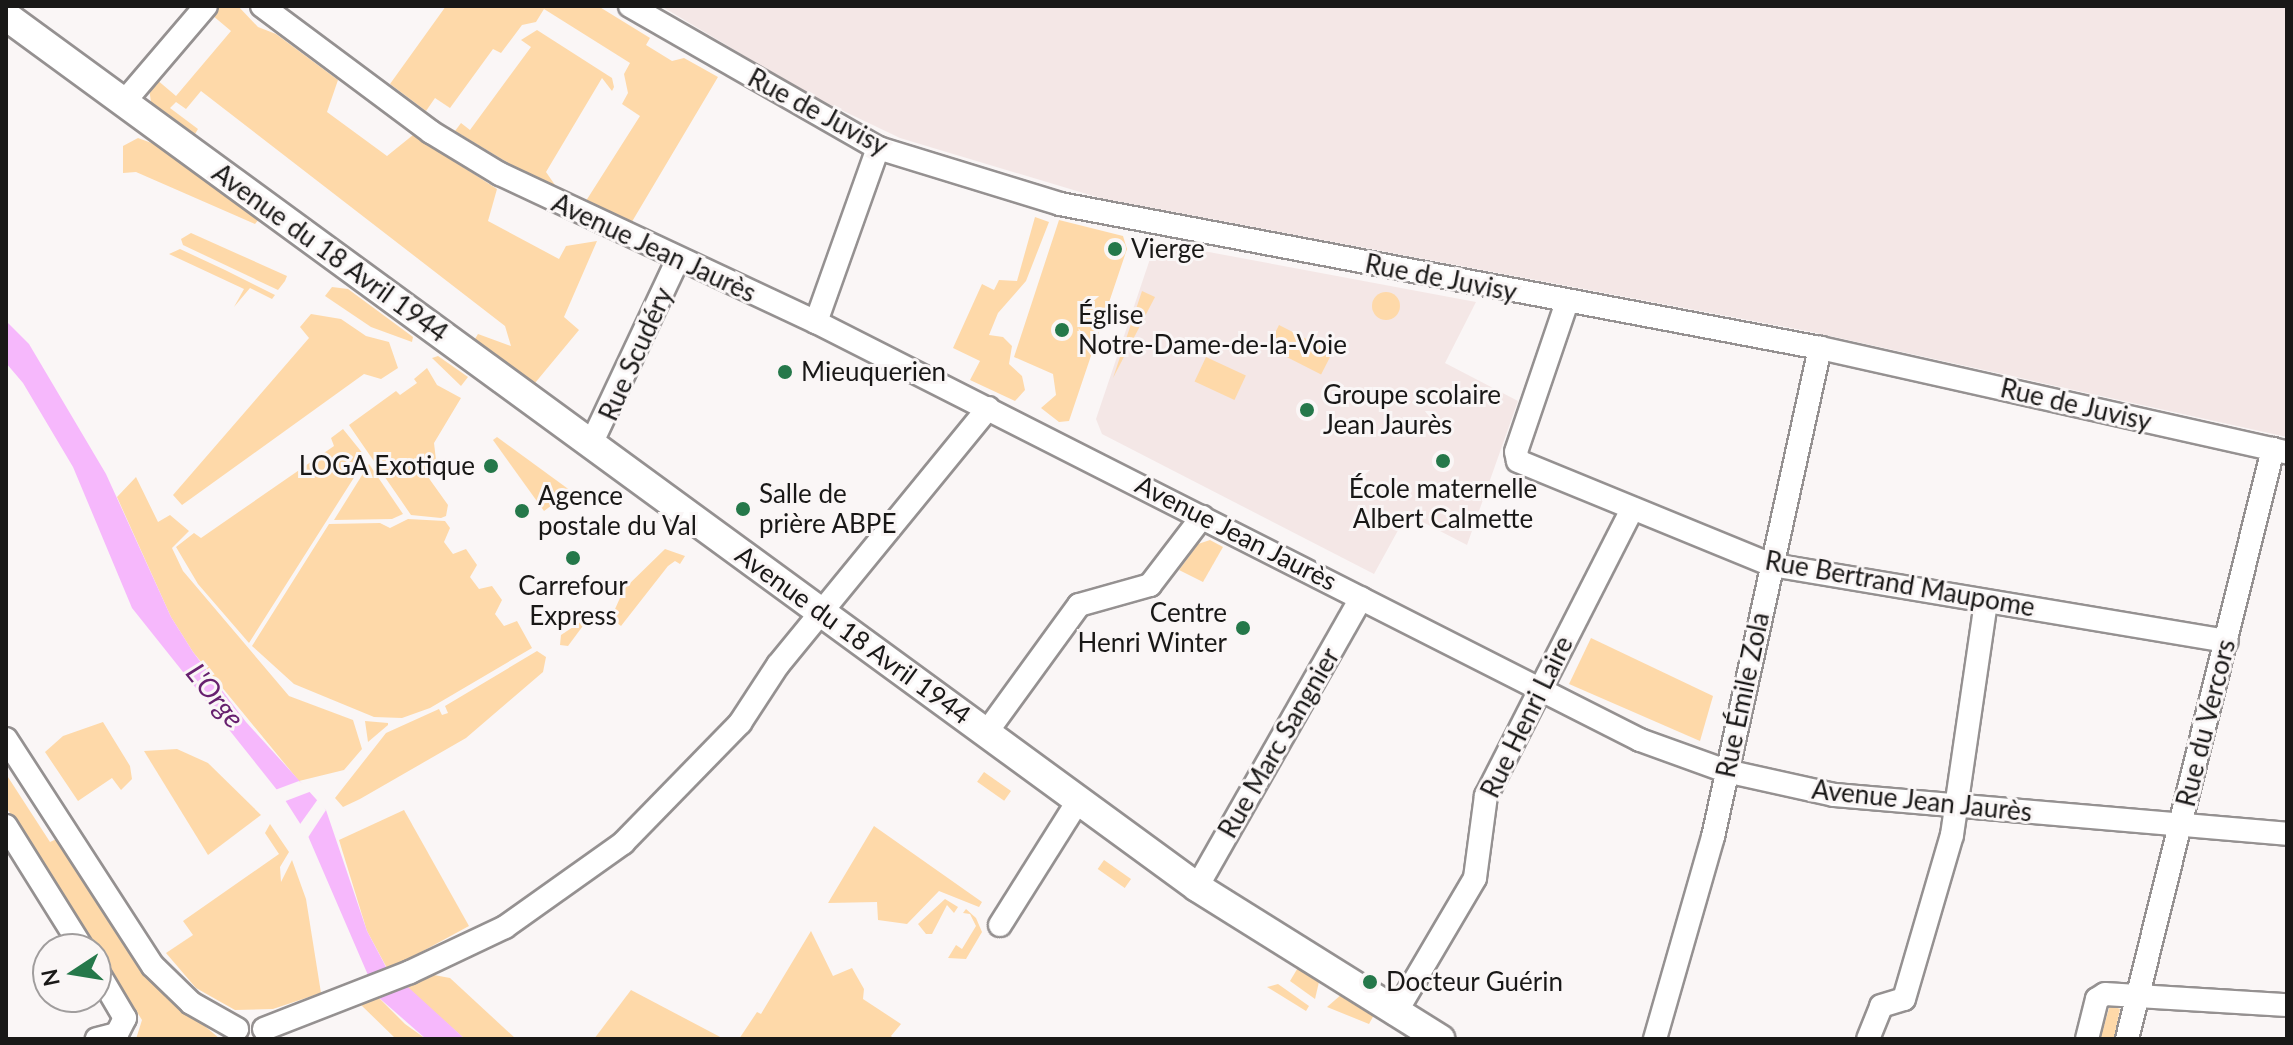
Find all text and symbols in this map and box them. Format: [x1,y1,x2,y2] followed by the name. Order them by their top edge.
[742,62,894,162] street label: Rue de Juvisy
[206,157,454,349] street label: Avenue du 18 Avril 1944
[546,187,762,309] street label: Avenue Jean Jaurès
[1131,233,1205,265] place label: Vierge
[1106,240,1124,258] marker: Vierge
[1362,248,1520,308] street label: Rue de Juvisy
[593,282,679,426] street label: Rue Scudéry
[1078,299,1347,360] place label: Église Notre-Dame-de-la-Voie
[1053,321,1071,339] marker: Église Notre-Dame-de-la-Voie
[801,356,946,388] place label: Mieuquerien
[776,363,794,381] marker: Mieuquerien
[1997,372,2155,438] street label: Rue de Juvisy
[1323,379,1501,440] place label: Groupe scolaire Jean Jaurès
[1298,401,1316,419] marker: Groupe scolaire Jean Jaurès
[298,450,475,482] place label: LOGA Exotique
[1434,452,1452,470] marker: École maternelle Albert Calmette
[482,457,500,475] marker: LOGA Exotique
[1130,469,1342,597] street label: Avenue Jean Jaurès
[1349,473,1537,534] place label: École maternelle Albert Calmette
[759,478,897,540] place label: Salle de prière ABPE
[538,480,698,542] place label: Agence postale du Val
[734,500,752,518] marker: Salle de prière ABPE
[513,502,531,520] marker: Agence postale du Val
[729,539,977,731] street label: Avenue du 18 Avril 1944
[1763,545,2037,623] street label: Rue Bertrand Maupome
[564,549,582,567] marker: Carrefour Express
[518,570,628,632] place label: Carrefour Express
[1077,597,1227,658] place label: Centre Henri Winter
[1710,609,1776,781] street label: Rue Émile Zola
[1234,619,1252,637] marker: Centre Henri Winter
[1474,631,1580,803] street label: Rue Henri Laire
[2170,636,2242,810] street label: Rue du Vercors
[1212,642,1346,844] street label: Rue Marc Sangnier
[180,656,252,734] water label: L'Orge
[1810,774,2034,828] street label: Avenue Jean Jaurès
[32,933,112,1013] north arrow
[1386,966,1564,998] place label: Docteur Guérin
[35,967,65,989] text: N
[1361,973,1379,991] marker: Docteur Guérin

